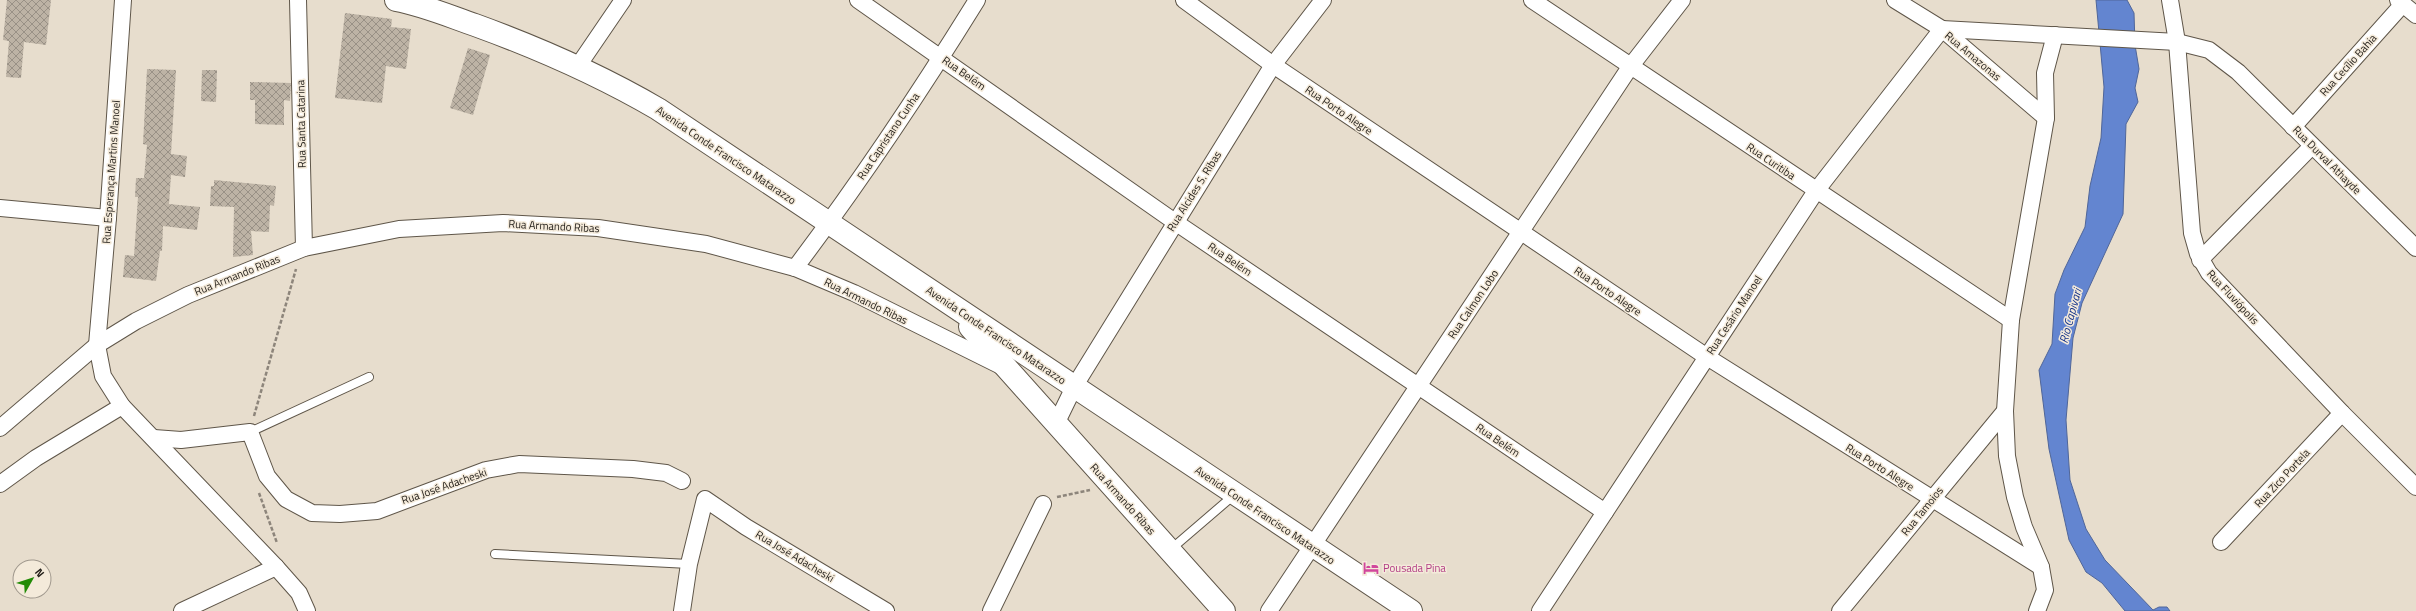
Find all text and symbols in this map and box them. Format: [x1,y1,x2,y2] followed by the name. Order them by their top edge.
[1941,28,2005,84] street label: Rua Amazonas
[2316,30,2381,100] street label: Rua Cecílio Bahia
[939,52,989,94] street label: Rua Belém
[292,79,310,168] street label: Rua Santa Catarina
[1302,81,1376,139] street label: Rua Porto Alegre
[853,89,923,183] street label: Rua Capristano Cunha
[98,100,124,244] street label: Rua Esperança Martins Manoel
[653,102,799,208] street label: Avenida Conde Francisco Matarazzo
[2289,122,2365,198] street label: Rua Durval Athayde
[1743,139,1799,184] street label: Rua Curitiba
[1163,148,1225,234] street label: Rua Alcides S. Ribas
[508,216,600,236] street label: Rua Armando Ribas
[1205,238,1255,280] street label: Rua Belém
[192,251,282,299] street label: Rua Armando Ribas
[1571,262,1645,320] street label: Rua Porto Alegre
[1444,266,1502,342] street label: Rua Calmon Lobo
[2203,266,2263,328] street label: Rua Fluviópolis
[1702,272,1766,358] street label: Rua Cesário Manoel
[822,274,910,328] street label: Rua Armando Ribas
[923,282,1069,388] street label: Avenida Conde Francisco Matarazzo
[2054,285,2087,345] water label: Rio Capivari
[1473,419,1523,461] street label: Rua Belém
[1843,439,1918,495] street label: Rua Porto Alegre
[2250,445,2314,511] street label: Rua Zico Portela
[1087,460,1159,538] street label: Rua Armando Ribas
[1192,462,1338,568] street label: Avenida Conde Francisco Matarazzo
[399,464,489,508] street label: Rua José Adacheski
[1897,483,1947,539] street label: Rua Tamoios
[753,526,837,586] street label: Rua José Adacheski
[12,559,52,599] north arrow
[1362,559,1380,577] hotel icon: Pousada Pina
[1383,560,1446,576] place label: Pousada Pina
[31,565,48,581] text: N

